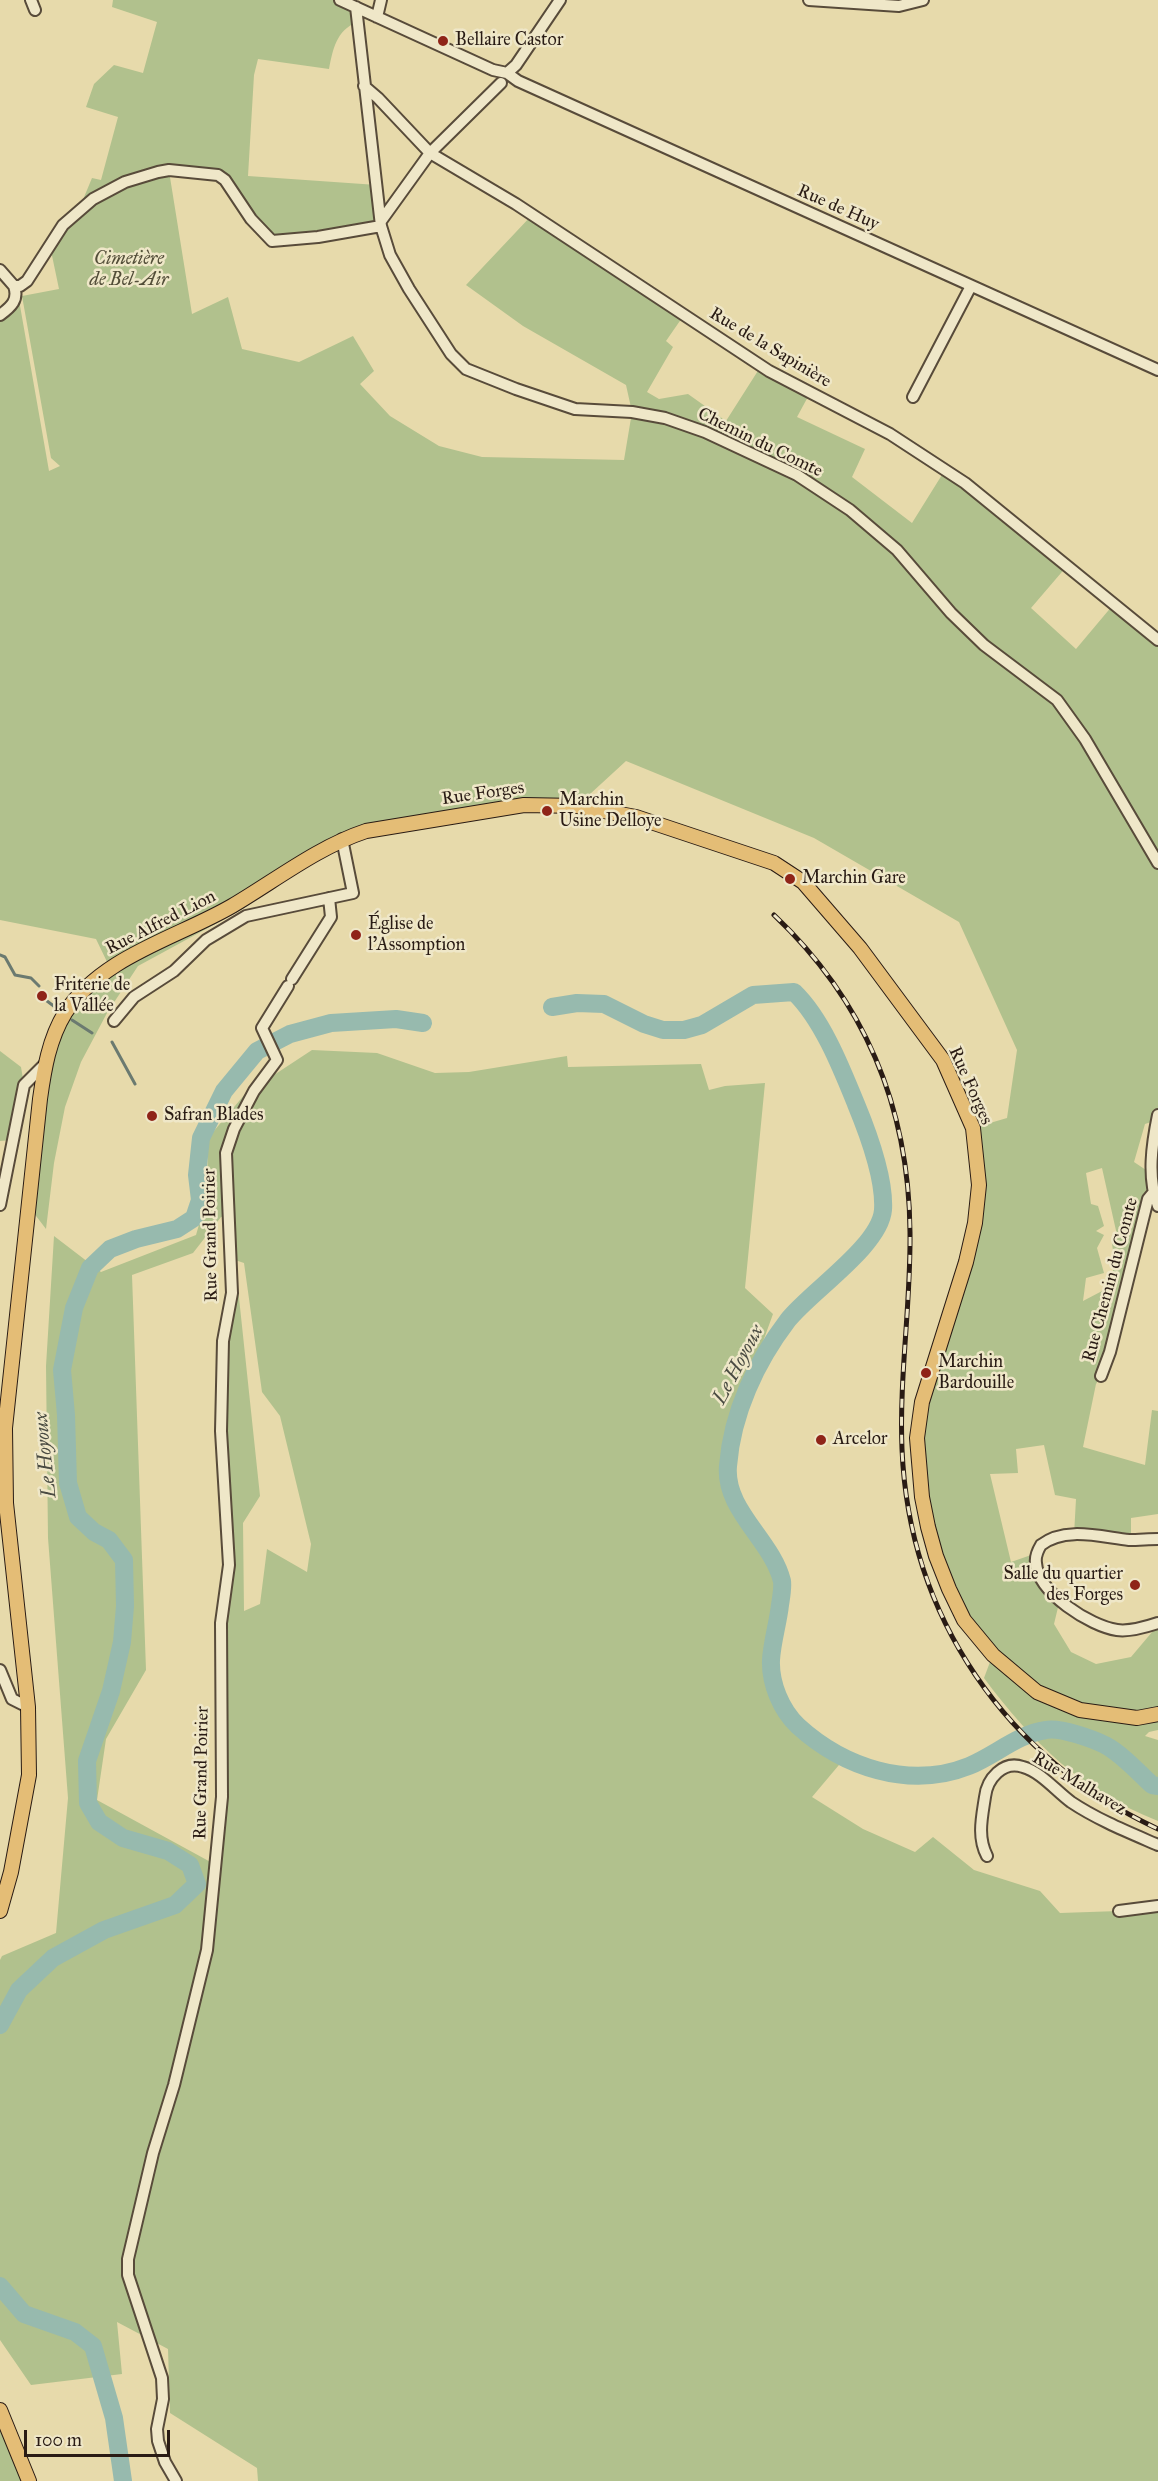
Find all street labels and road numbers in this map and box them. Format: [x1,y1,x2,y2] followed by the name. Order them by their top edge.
[794,180,882,236] street label: Rue de Huy
[705,303,835,393] street label: Rue de la Sapinière
[694,403,826,483] street label: Chemin du Comte
[440,778,526,810] street label: Rue Forges
[102,886,220,960] street label: Rue Alfred Lion
[943,1044,997,1128] street label: Rue Forges
[199,1168,223,1302] street label: Rue Grand Poirier
[1079,1195,1143,1365] street label: Rue Chemin du Comte
[190,1706,214,1840] street label: Rue Grand Poirier
[1028,1747,1130,1821] street label: Rue Malhavez

